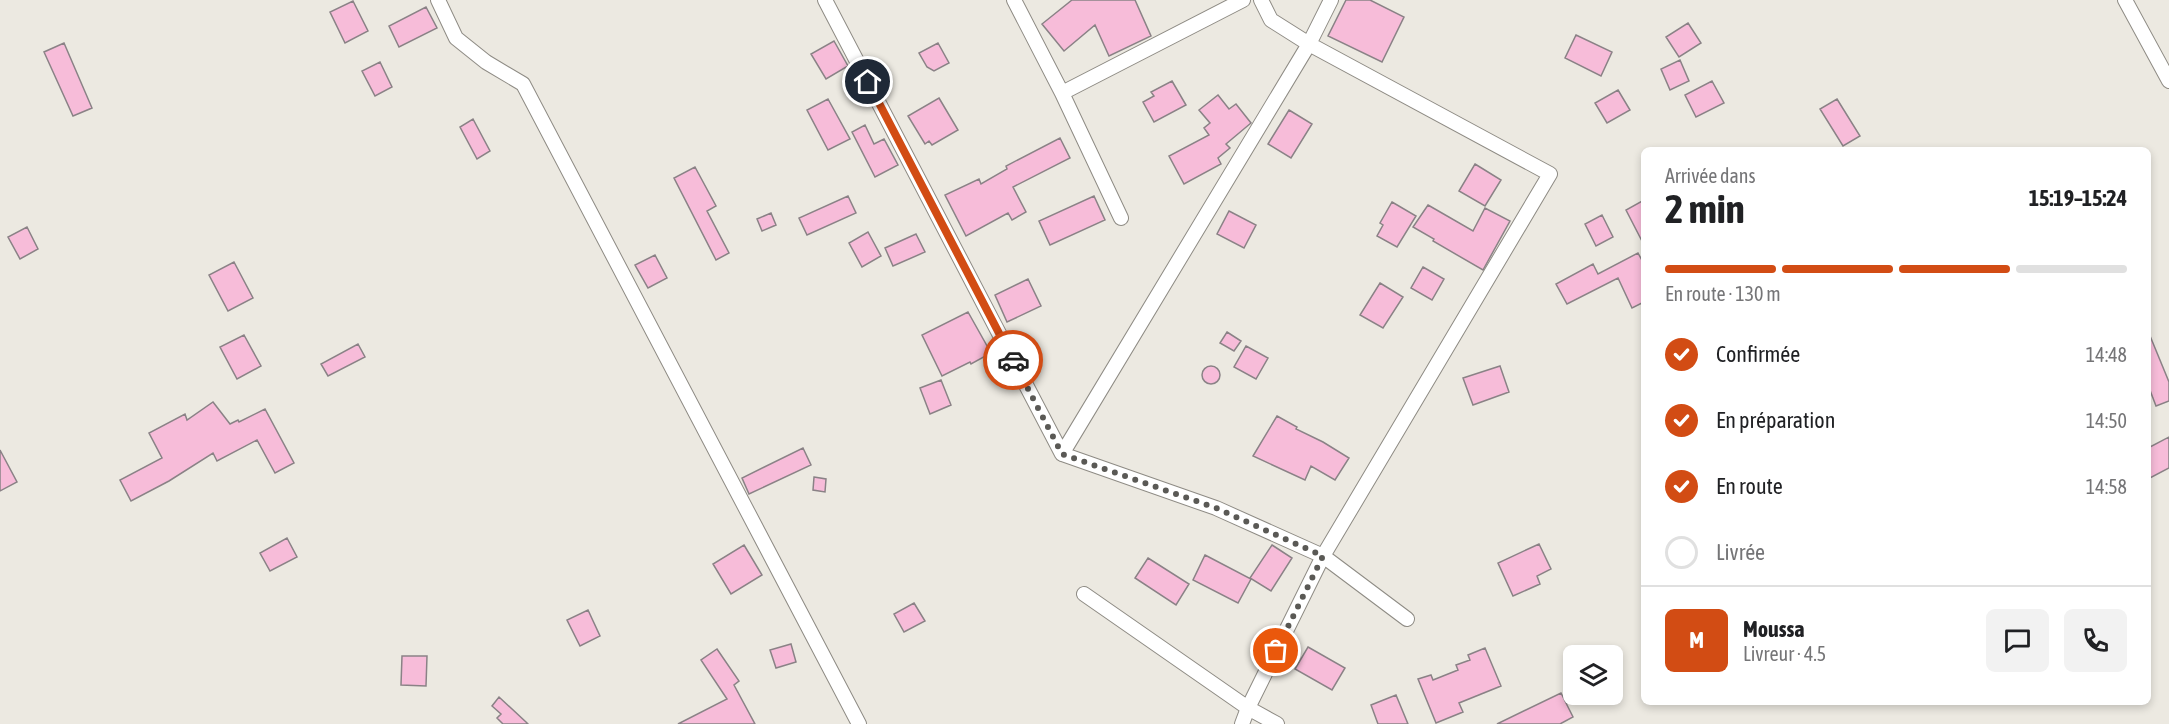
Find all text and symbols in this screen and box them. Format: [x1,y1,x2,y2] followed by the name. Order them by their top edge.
[842,56,893,107] pin
[851,65,884,98] icon: home
[1665,164,1756,187] text: Arrivée dans
[2029,185,2127,211] text: 15:19–15:24
[1665,187,1745,231] text: 2 min
[1665,282,1781,305] text: En route · 130 m
[983,330,1043,390] courier
[1665,338,1698,371] icon: check
[1716,341,1800,367] text: Confirmée
[2086,343,2127,366] text: 14:48
[997,344,1030,377] icon: car
[1665,404,1698,437] icon: check
[1716,407,1835,433] text: En préparation
[2086,409,2127,432] text: 14:50
[1665,470,1698,503] icon: check
[1716,473,1783,499] text: En route
[2086,475,2127,498] text: 14:58
[1716,539,1765,565] text: Livrée
[1986,609,2049,672] button: chat
[2064,609,2127,672] button: phone
[1743,616,1804,642] text: Moussa
[1250,625,1301,676] pin
[1689,627,1704,653] text: M
[1259,634,1292,667] icon: bag
[1743,642,1826,665] text: Livreur · 4.5
[1563,645,1623,705] map controls
[1563,645,1623,705] button: layers

